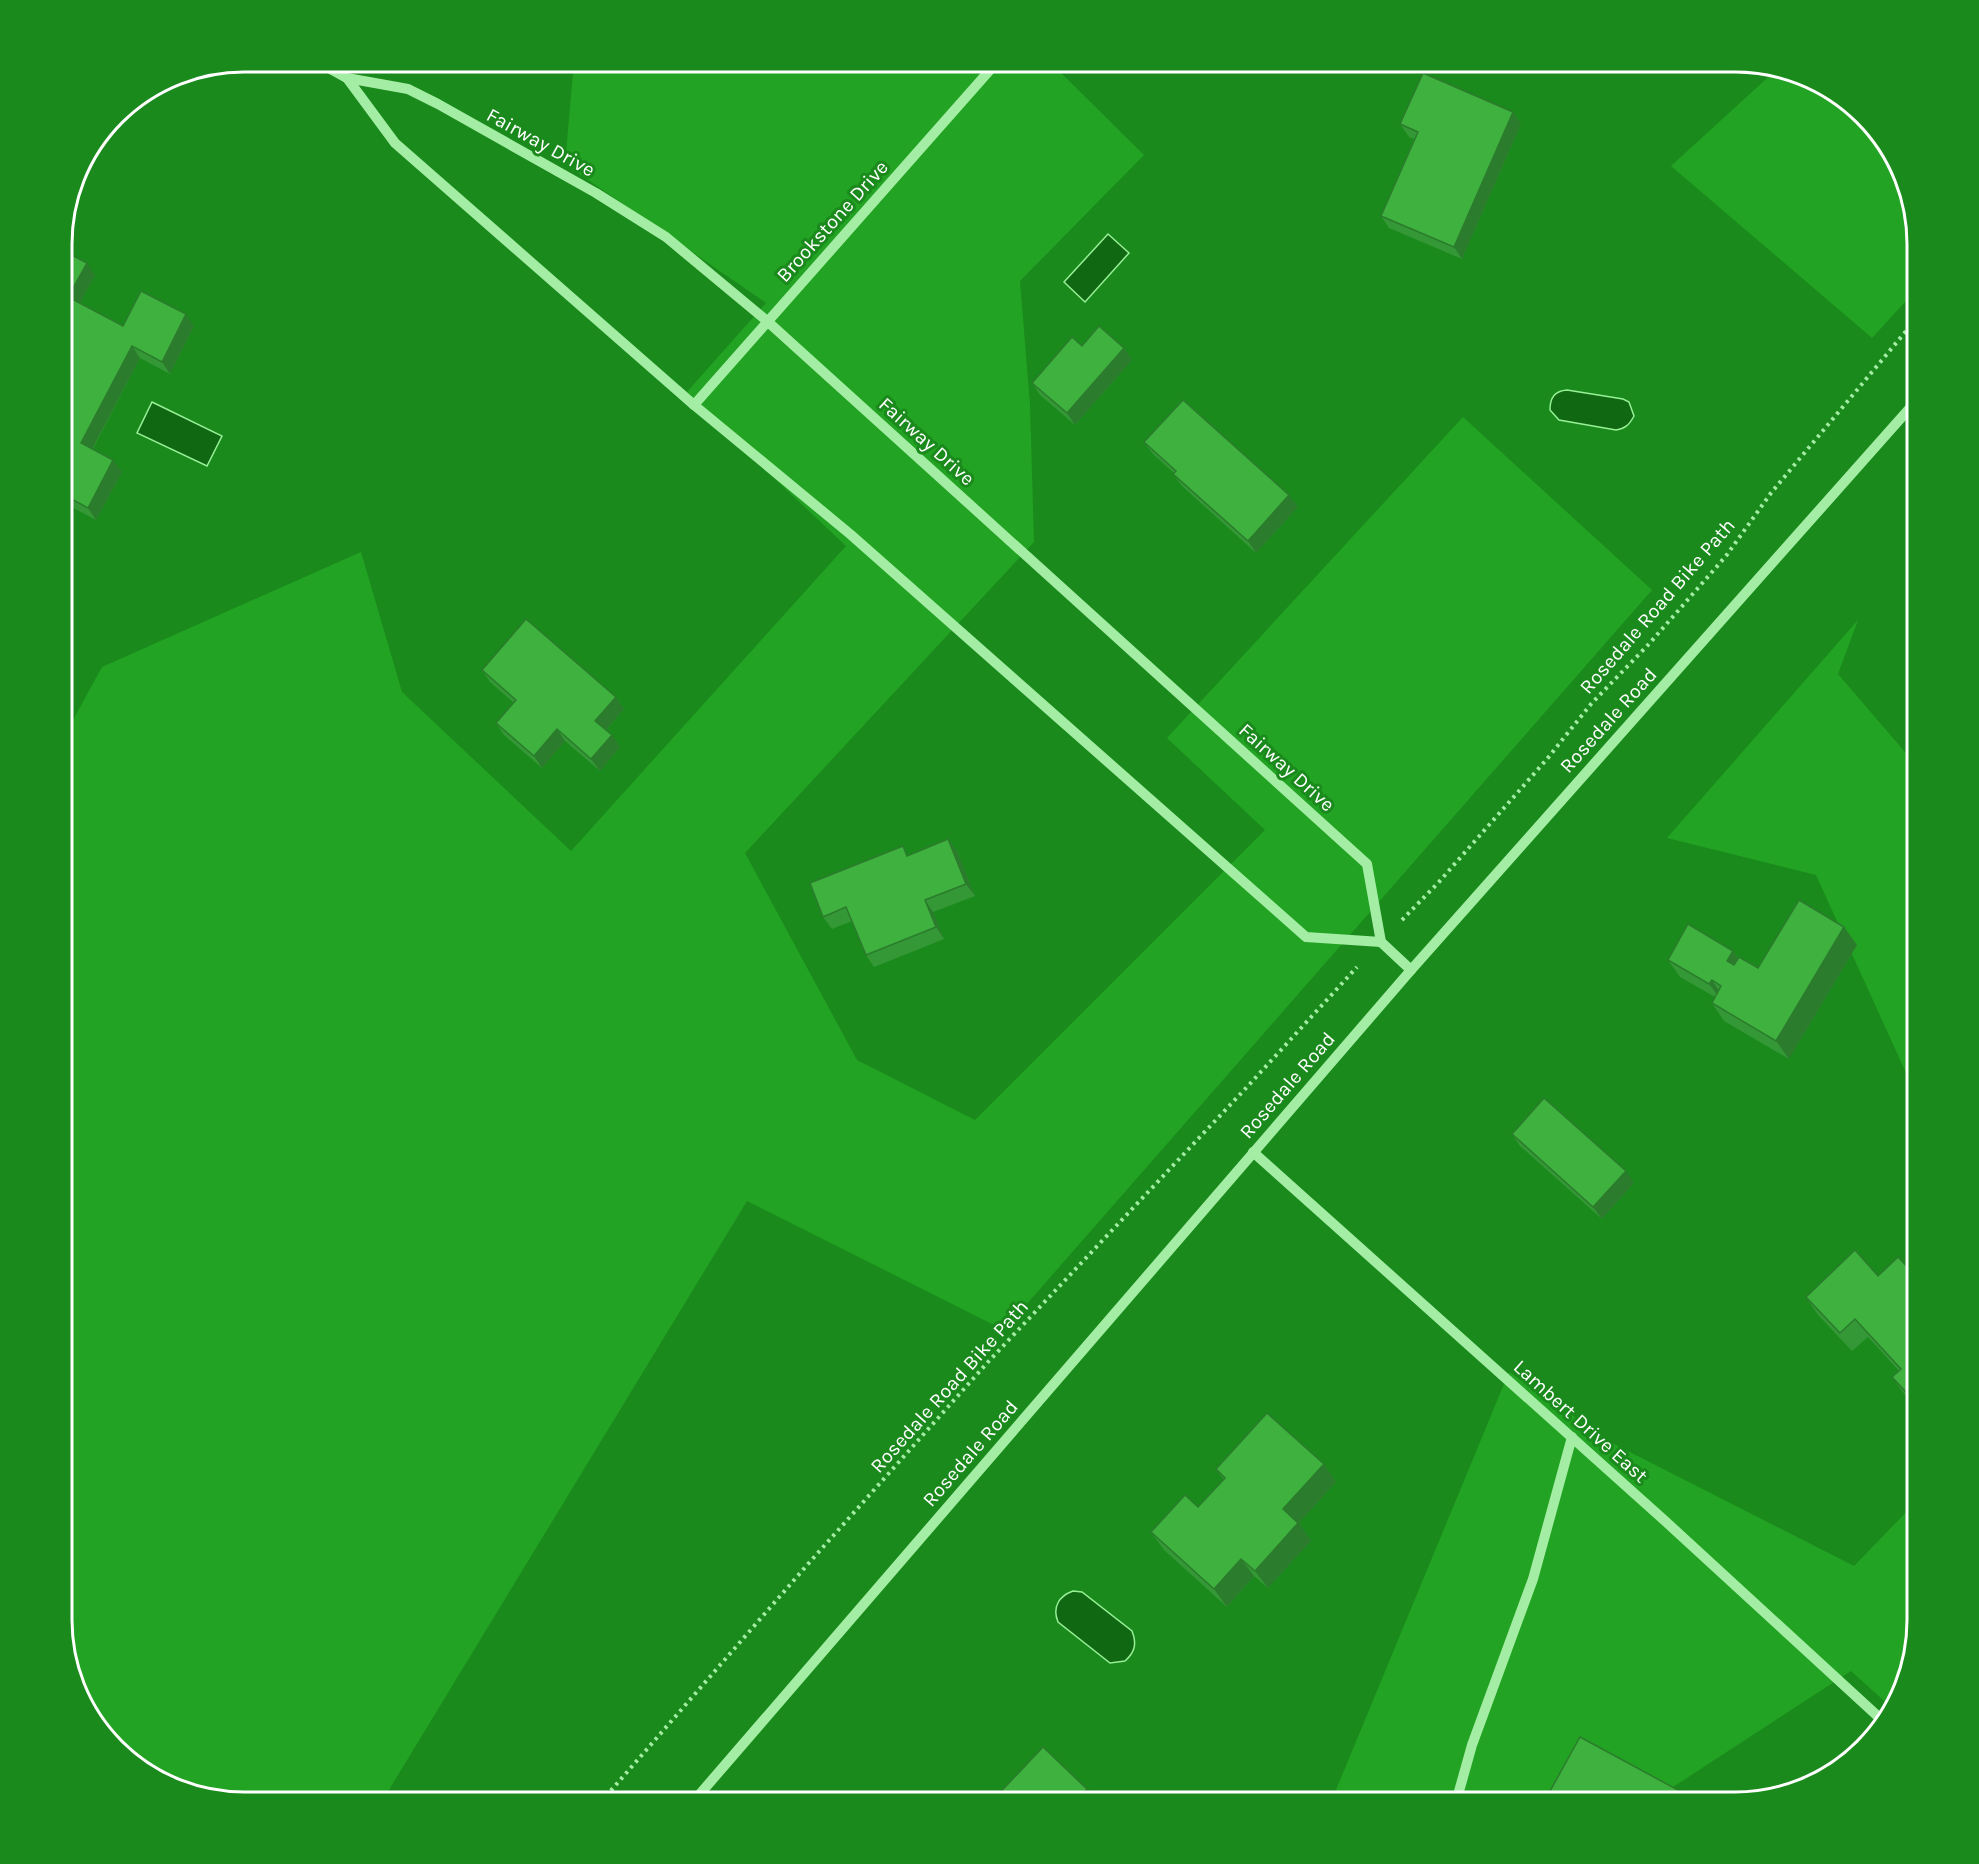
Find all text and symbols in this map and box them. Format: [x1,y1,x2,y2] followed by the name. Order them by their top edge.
[482,103,599,182] street label: Fairway Drive
[772,156,893,287] street label: Brookstone Drive
[874,393,979,490] street label: Fairway Drive
[1575,514,1740,699] street label: Rosedale Road Bike Path
[1555,663,1662,778] street label: Rosedale Road
[1234,719,1339,816] street label: Fairway Drive
[1235,1027,1340,1143] street label: Rosedale Road
[865,1295,1033,1477] street label: Rosedale Road Bike Path
[1509,1355,1653,1488] street label: Lambert Drive East
[917,1395,1023,1511] street label: Rosedale Road

